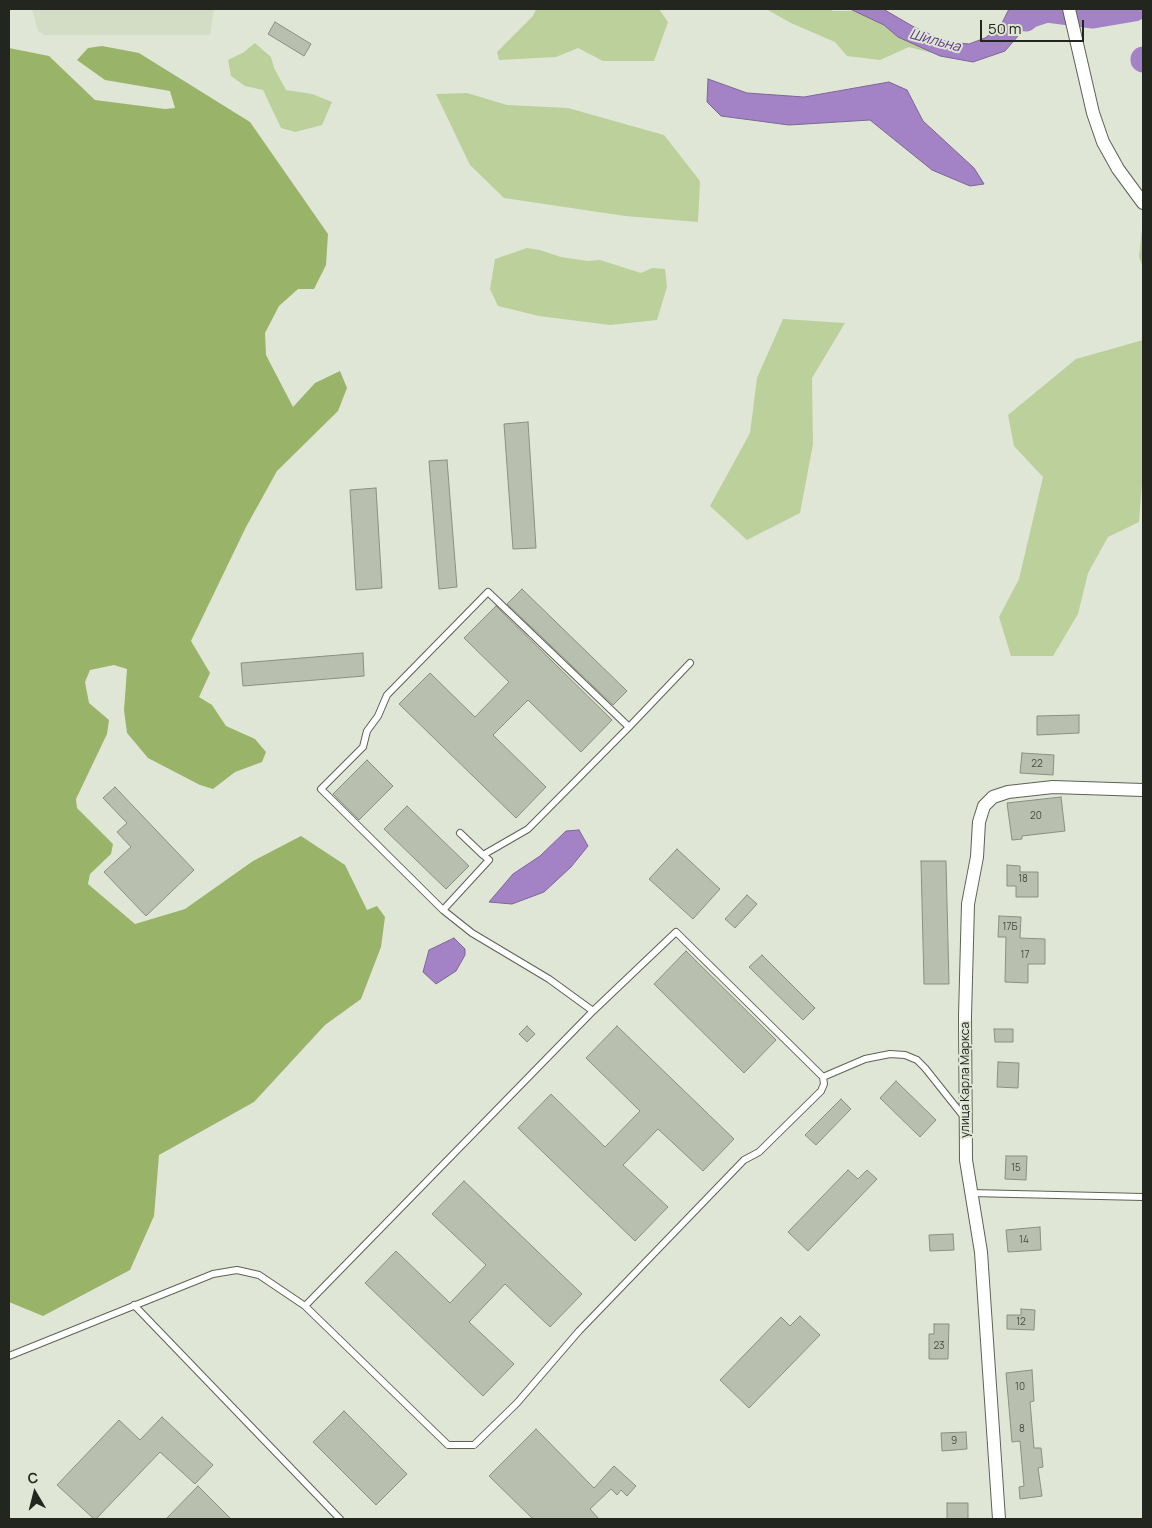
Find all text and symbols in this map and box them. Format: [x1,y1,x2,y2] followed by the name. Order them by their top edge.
[982,10,1086,42] scale bar
[988,18,1022,39] text: 50 m
[908,26,962,56] water label: Шильна
[1031,758,1043,770] house number: 22
[1030,810,1042,822] house number: 20
[1018,873,1028,885] house number: 18
[1003,921,1017,933] house number: 17Б
[1021,949,1029,961] house number: 17
[959,1022,973,1138] street label: улица Карла Маркса
[1011,1162,1021,1174] house number: 15
[1019,1234,1029,1246] house number: 14
[1016,1316,1026,1328] house number: 12
[933,1340,945,1352] house number: 23
[1015,1381,1025,1393] house number: 10
[1019,1423,1025,1435] house number: 8
[951,1435,957,1447] house number: 9
[10,1468,60,1518] north arrow
[26,1468,39,1488] text: С

